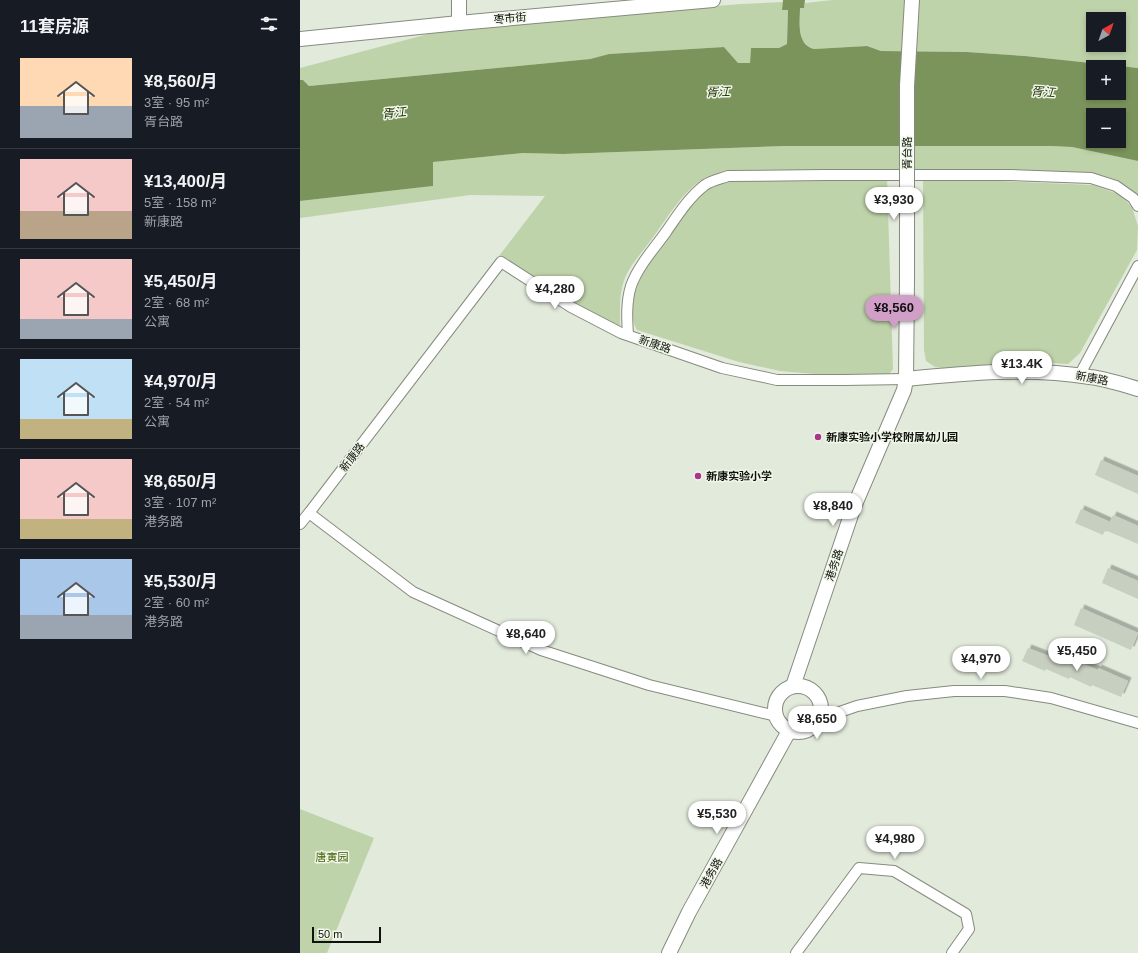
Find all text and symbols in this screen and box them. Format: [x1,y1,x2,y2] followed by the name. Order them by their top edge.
[493,11,527,25] street label: 枣市街
[1086,12,1126,52] north arrow
[1086,12,1126,148] map controls
[258,13,280,35] icon: filters
[20,17,89,36] text: 11套房源
[1086,60,1126,100] button: +
[144,72,218,91] text: ¥8,560/月
[52,74,100,122] icon: home
[1031,84,1057,100] water label: 胥江
[706,85,732,99] water label: 胥江
[144,95,209,110] text: 3室 · 95 m²
[381,105,409,121] water label: 胥江
[1086,108,1126,148] button: −
[144,114,183,129] text: 胥台路
[901,137,913,170] street label: 胥台路
[144,172,227,191] text: ¥13,400/月
[52,175,100,223] icon: home
[861,187,927,221] pin: ¥3,930
[874,192,914,207] text: ¥3,930
[144,195,216,210] text: 5室 · 158 m²
[144,214,183,229] text: 新康路
[144,272,218,291] text: ¥5,450/月
[52,275,100,323] icon: home
[522,276,588,310] pin: ¥4,280
[535,281,575,296] text: ¥4,280
[144,295,209,310] text: 2室 · 68 m²
[861,295,927,329] pin: ¥8,560
[874,300,914,315] text: ¥8,560
[144,314,170,329] text: 公寓
[637,333,673,355] street label: 新康路
[989,351,1055,385] pin: ¥13.4K
[1001,356,1043,371] text: ¥13.4K
[1075,369,1109,387] street label: 新康路
[144,372,218,391] text: ¥4,970/月
[52,375,100,423] icon: home
[144,395,209,410] text: 2室 · 54 m²
[144,414,170,429] text: 公寓
[826,431,958,443] place label: 新康实验小学校附属幼儿园
[813,432,823,442] marker: 新康实验小学校附属幼儿园
[337,440,367,474] street label: 新康路
[706,470,772,482] place label: 新康实验小学
[693,471,703,481] marker: 新康实验小学
[144,472,218,491] text: ¥8,650/月
[52,475,100,523] icon: home
[800,493,866,527] pin: ¥8,840
[144,495,216,510] text: 3室 · 107 m²
[813,498,853,513] text: ¥8,840
[144,514,183,529] text: 港务路
[823,547,845,583] street label: 港务路
[144,572,218,591] text: ¥5,530/月
[52,575,100,623] icon: home
[144,595,209,610] text: 2室 · 60 m²
[144,614,183,629] text: 港务路
[493,621,559,655] pin: ¥8,640
[506,626,546,641] text: ¥8,640
[1044,638,1110,672] pin: ¥5,450
[1057,643,1097,658] text: ¥5,450
[948,646,1014,680] pin: ¥4,970
[961,651,1001,666] text: ¥4,970
[784,706,850,740] pin: ¥8,650
[797,711,837,726] text: ¥8,650
[684,801,750,835] pin: ¥5,530
[697,806,737,821] text: ¥5,530
[862,826,928,860] pin: ¥4,980
[875,831,915,846] text: ¥4,980
[316,851,349,863] park label: 唐寅园
[698,856,724,890] street label: 港务路
[312,925,381,944] scale bar
[318,928,342,940] text: 50 m

